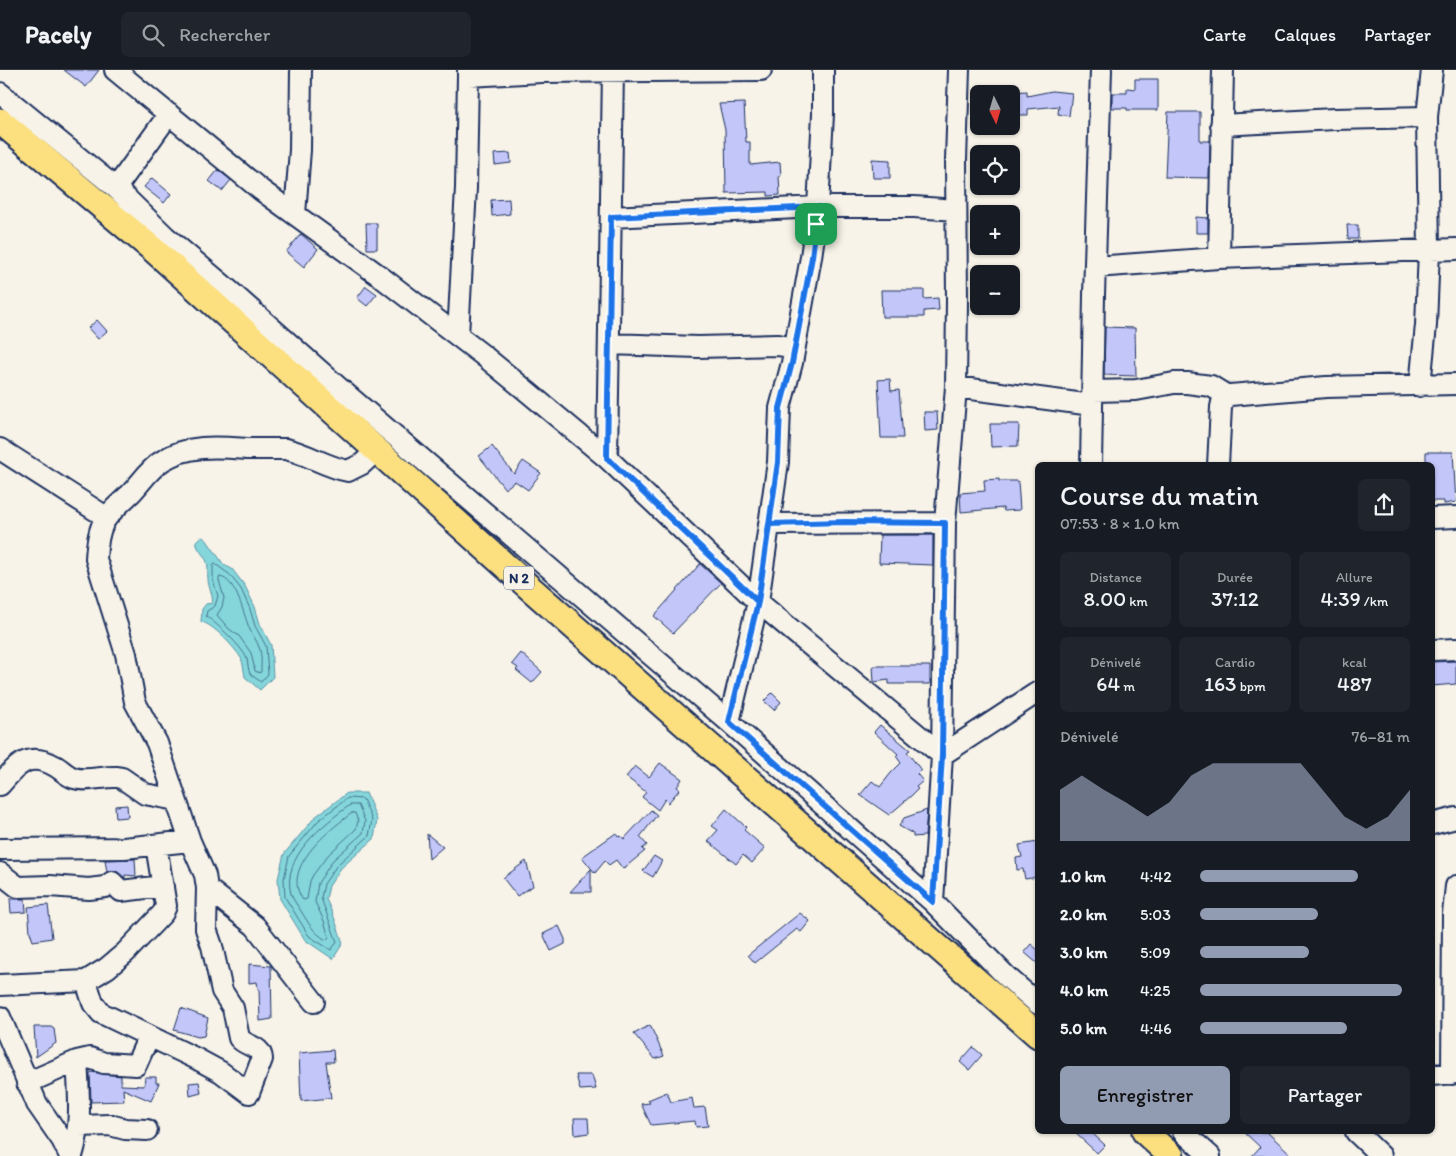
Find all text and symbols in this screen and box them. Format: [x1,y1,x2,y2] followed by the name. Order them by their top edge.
[121,12,471,57] search box
[25,20,91,49] text: Pacely
[139,21,167,49] icon: search
[179,23,270,46] text: Rechercher
[1203,24,1246,46] text: Carte
[1274,24,1336,46] text: Calques
[1364,24,1431,46] text: Partager
[970,85,1020,135] north arrow
[970,85,1020,315] map controls
[970,145,1020,195] button: locate
[795,203,837,245] pin
[970,205,1020,255] button: +
[802,210,830,238] icon: arrive
[970,265,1020,315] button: −
[1060,478,1259,512] text: Course du matin
[1358,479,1410,531] button: share
[1060,514,1180,533] text: 07:53 · 8 × 1.0 km
[504,566,534,590] road number: N 2
[1089,569,1142,586] text: Distance
[1217,569,1253,586] text: Durée
[1336,569,1373,586] text: Allure
[1084,586,1126,611] text: 8.00
[1211,586,1259,611] text: 37:12
[1320,586,1361,611] text: 4:39
[1126,593,1148,610] text: km
[1361,593,1388,610] text: /km
[1090,654,1141,671] text: Dénivelé
[1215,654,1255,671] text: Cardio
[1342,654,1367,671] text: kcal
[1096,671,1120,696] text: 64
[1204,671,1237,696] text: 163
[1337,671,1372,696] text: 487
[1120,678,1135,695] text: m
[1237,678,1266,695] text: bpm
[1060,727,1119,746] text: Dénivelé
[1351,727,1410,746] text: 76–81 m
[1060,867,1106,886] text: 1.0 km
[1140,867,1172,886] text: 4:42
[1060,905,1107,924] text: 2.0 km
[1140,905,1171,924] text: 5:03
[1060,943,1107,962] text: 3.0 km
[1140,943,1171,962] text: 5:09
[1060,981,1108,1000] text: 4.0 km
[1140,981,1170,1000] text: 4:25
[1060,1019,1107,1038] text: 5.0 km
[1140,1019,1172,1038] text: 4:46
[1060,1066,1230,1124] button: Enregistrer
[1240,1066,1410,1124] button: Partager

